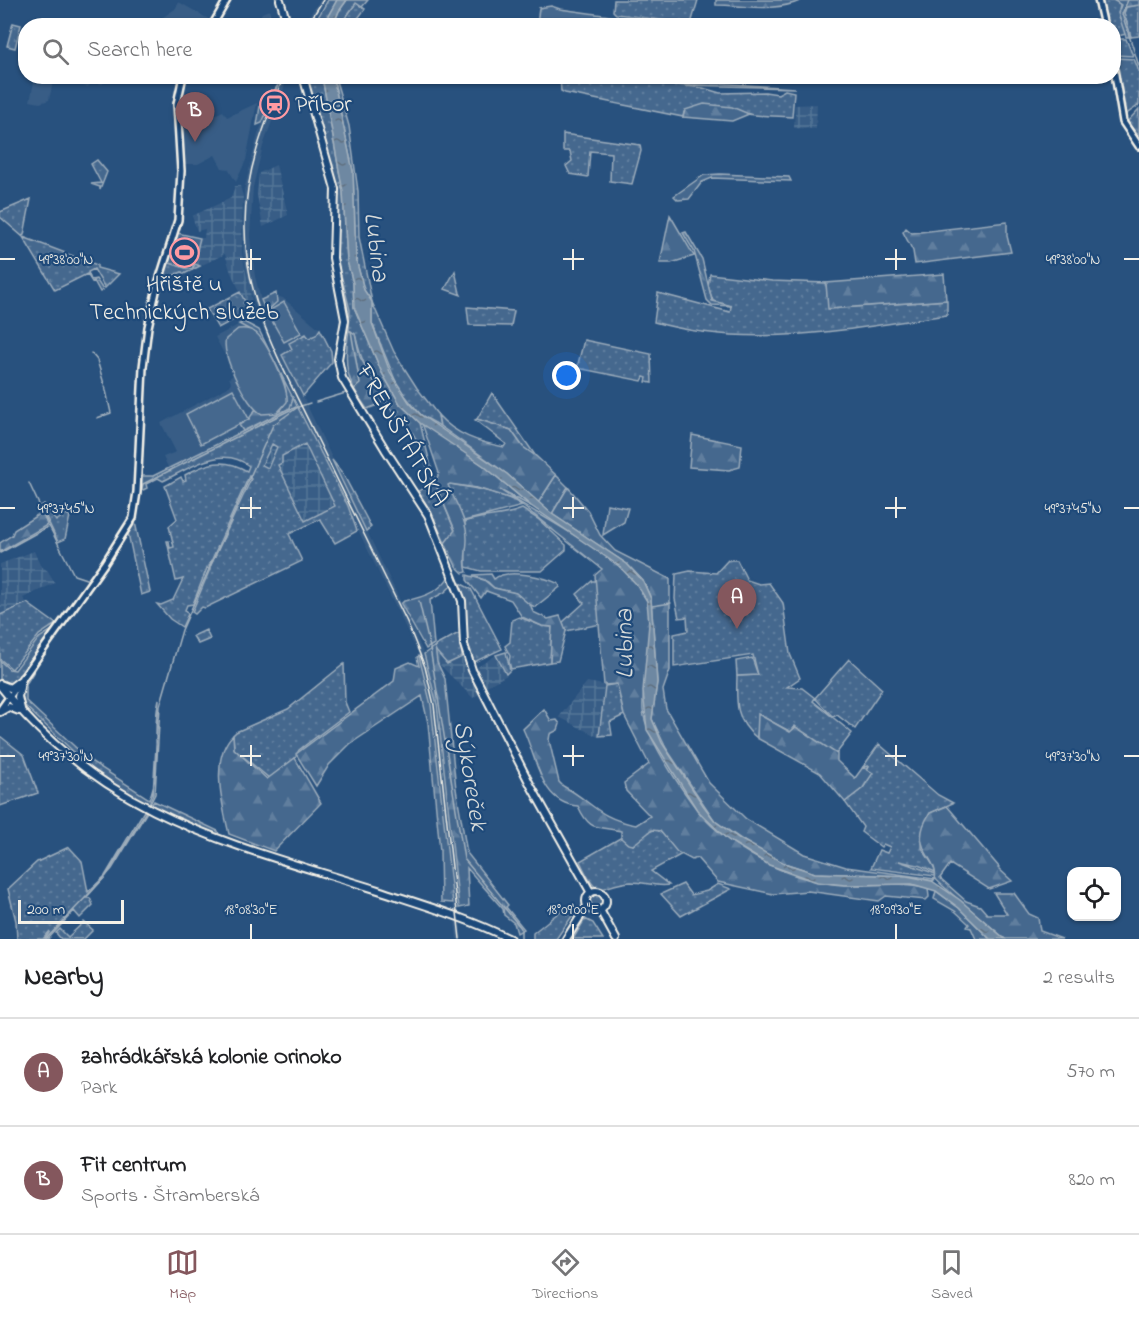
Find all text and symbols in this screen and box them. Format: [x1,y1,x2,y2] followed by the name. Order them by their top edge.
[18,18,1121,84] search box
[39,35,72,68] icon: search
[87,35,192,67] text: Search here
[295,88,352,123] place label: Příbor
[258,89,290,121] station icon: Příbor
[176,92,214,142] pin: B
[352,210,398,285] water label: Lubina
[168,236,200,268] sports icon: Hřiště u Technických služeb
[39,249,93,271] text: 49°38'00"N
[1046,249,1100,271] text: 49°38'00"N
[89,268,279,332] place label: Hřiště u Technických služeb
[346,357,456,514] street label: FRENŠTÁTSKÁ
[552,361,581,390] your location
[37,498,95,520] text: 49°37'45"N
[1044,498,1102,520] text: 49°37'45"N
[718,580,756,629] pin: A
[606,608,646,679] water label: Lubina
[442,719,497,835] water label: Sýkoreček
[39,746,93,768] text: 49°37'30"N
[1046,746,1100,768] text: 49°37'30"N
[1067,867,1121,921] map controls
[1067,867,1121,921] button: locate
[18,897,124,924] scale bar
[27,898,65,922] text: 200 m
[224,899,278,921] text: 18°08'30"E
[547,899,599,921] text: 18°09'00"E
[870,899,922,921] text: 18°09'30"E
[24,959,103,997] text: Nearby
[1043,964,1115,993] text: 2 results
[81,1042,342,1074] text: zahrádkářská kolonie Orinoko
[37,1058,50,1087] text: A
[1066,1058,1115,1087] text: 570 m
[81,1074,117,1103] text: Park
[81,1150,186,1182] text: Fit centrum
[37,1166,50,1195] text: B
[1068,1166,1115,1195] text: 820 m
[81,1182,259,1211] text: Sports · Štramberská
[166,1246,199,1306] tab: Map
[532,1246,598,1306] tab: Directions
[931,1246,973,1306] tab: Saved

